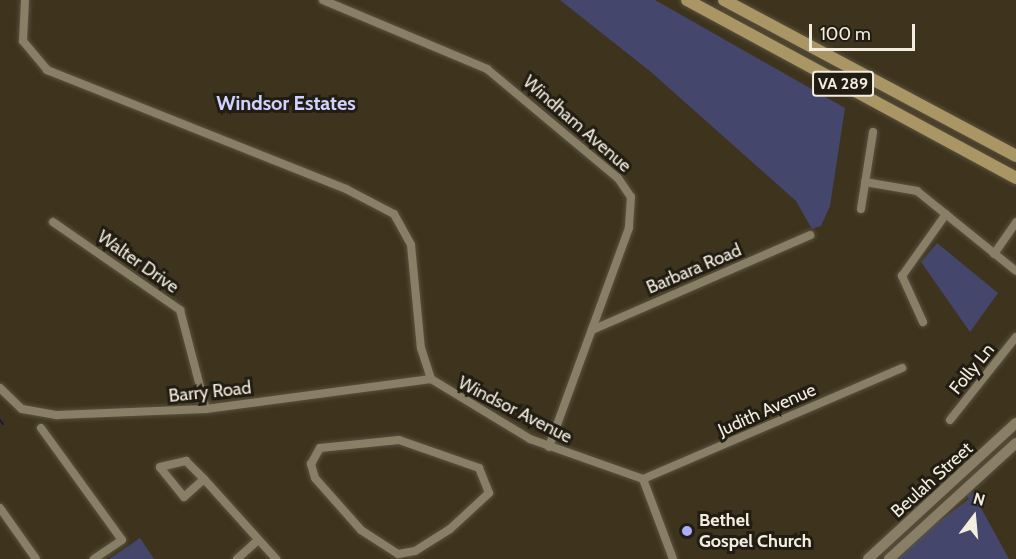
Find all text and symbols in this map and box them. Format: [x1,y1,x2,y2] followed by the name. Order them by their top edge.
[812,12,918,50] scale bar
[820,23,871,45] text: 100 m
[519,71,635,177] street label: Windham Avenue
[812,71,874,97] road number: VA 289
[216,91,356,115] district label: Windsor Estates
[93,226,183,298] street label: Walter Drive
[643,239,745,299] street label: Barbara Road
[945,339,999,399] street label: Folly Ln
[454,372,576,448] street label: Windsor Avenue
[168,377,252,407] street label: Barry Road
[715,379,819,441] street label: Judith Avenue
[887,438,977,522] street label: Beulah Street
[944,487,1004,547] north arrow
[971,489,987,510] text: N
[699,510,812,552] place label: Bethel Gospel Church
[680,524,694,538] marker: Bethel Gospel Church

